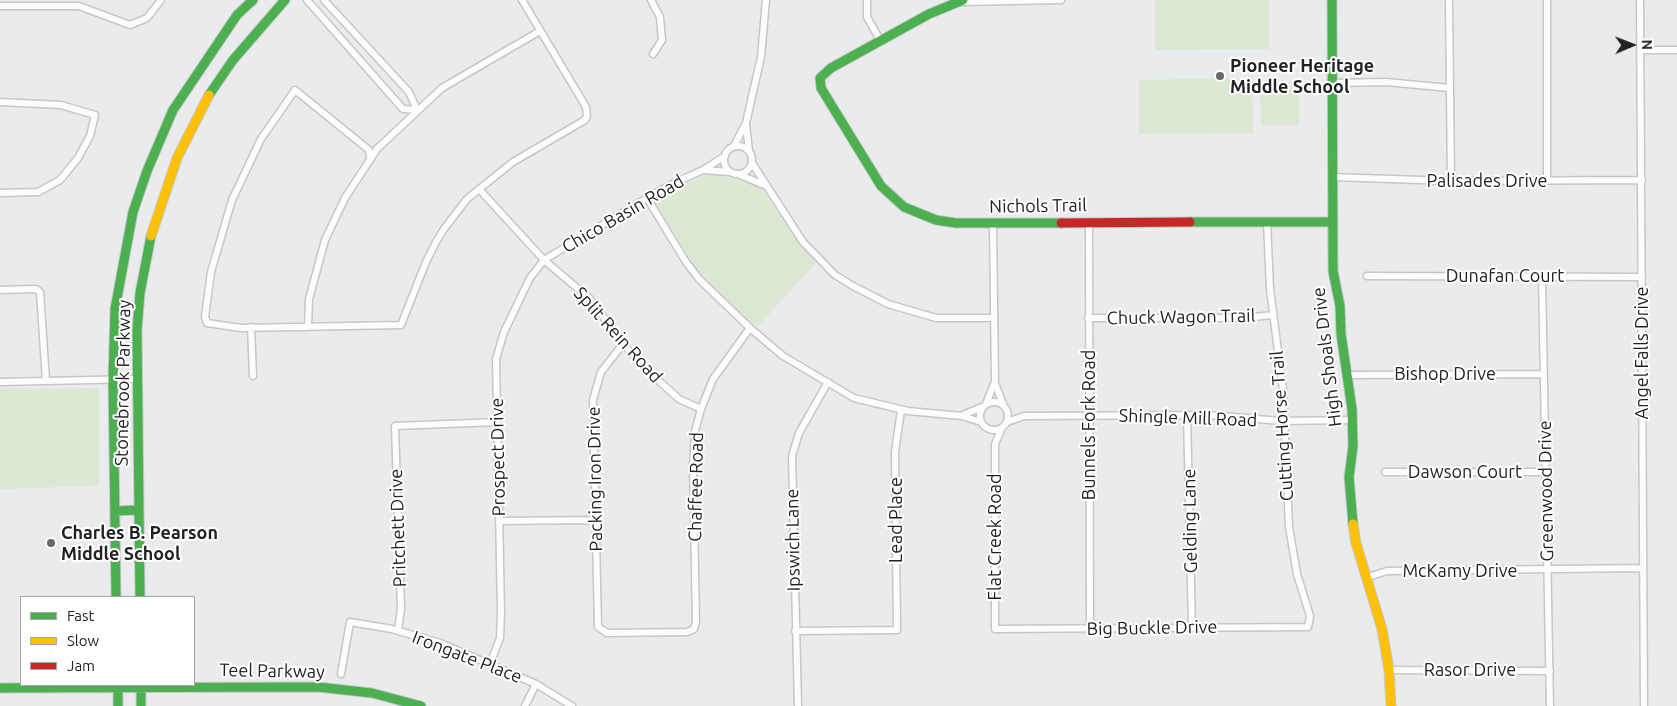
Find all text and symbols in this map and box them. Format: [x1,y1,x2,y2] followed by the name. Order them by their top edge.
[1607,20,1657,70] north arrow
[1639,39,1655,50] text: N
[1230,55,1374,98] place label: Pioneer Heritage Middle School
[1214,70,1226,82] marker: Pioneer Heritage Middle School
[558,170,688,258] street label: Chico Basin Road
[1427,170,1547,192] street label: Palisades Drive
[989,194,1087,218] street label: Nichols Trail
[1446,265,1564,287] street label: Dunafan Court
[569,283,667,387] street label: Split Rein Road
[1308,286,1346,428] street label: High Shoals Drive
[1631,286,1653,420] street label: Angel Falls Drive
[111,300,135,466] street label: Stonebrook Parkway
[1107,305,1255,329] street label: Chuck Wagon Trail
[1078,350,1100,500] street label: Bunnels Fork Road
[1266,350,1298,502] street label: Cutting Horse Trail
[1394,363,1496,385] street label: Bishop Drive
[486,398,510,516] street label: Prospect Drive
[1118,405,1258,431] street label: Shingle Mill Road
[583,406,607,552] street label: Packing Iron Drive
[1534,420,1558,562] street label: Greenwood Drive
[684,432,708,542] street label: Chaffee Road
[1408,461,1522,483] street label: Dawson Court
[385,468,411,588] street label: Pritchett Drive
[1178,468,1202,574] street label: Gelding Lane
[984,473,1006,601] street label: Flat Creek Road
[885,477,907,563] street label: Lead Place
[781,488,805,592] street label: Ipswich Lane
[61,522,218,564] place label: Charles B. Pearson Middle School
[45,537,57,549] marker: Charles B. Pearson Middle School
[1402,560,1518,582] street label: McKamy Drive
[20,596,195,686] legend
[67,607,94,624] text: Fast
[1086,616,1218,640] street label: Big Buckle Drive
[409,626,525,688] street label: Irongate Place
[67,632,99,649] text: Slow
[67,657,95,674] text: Jam
[219,659,325,683] street label: Teel Parkway
[1424,659,1516,681] street label: Rasor Drive

